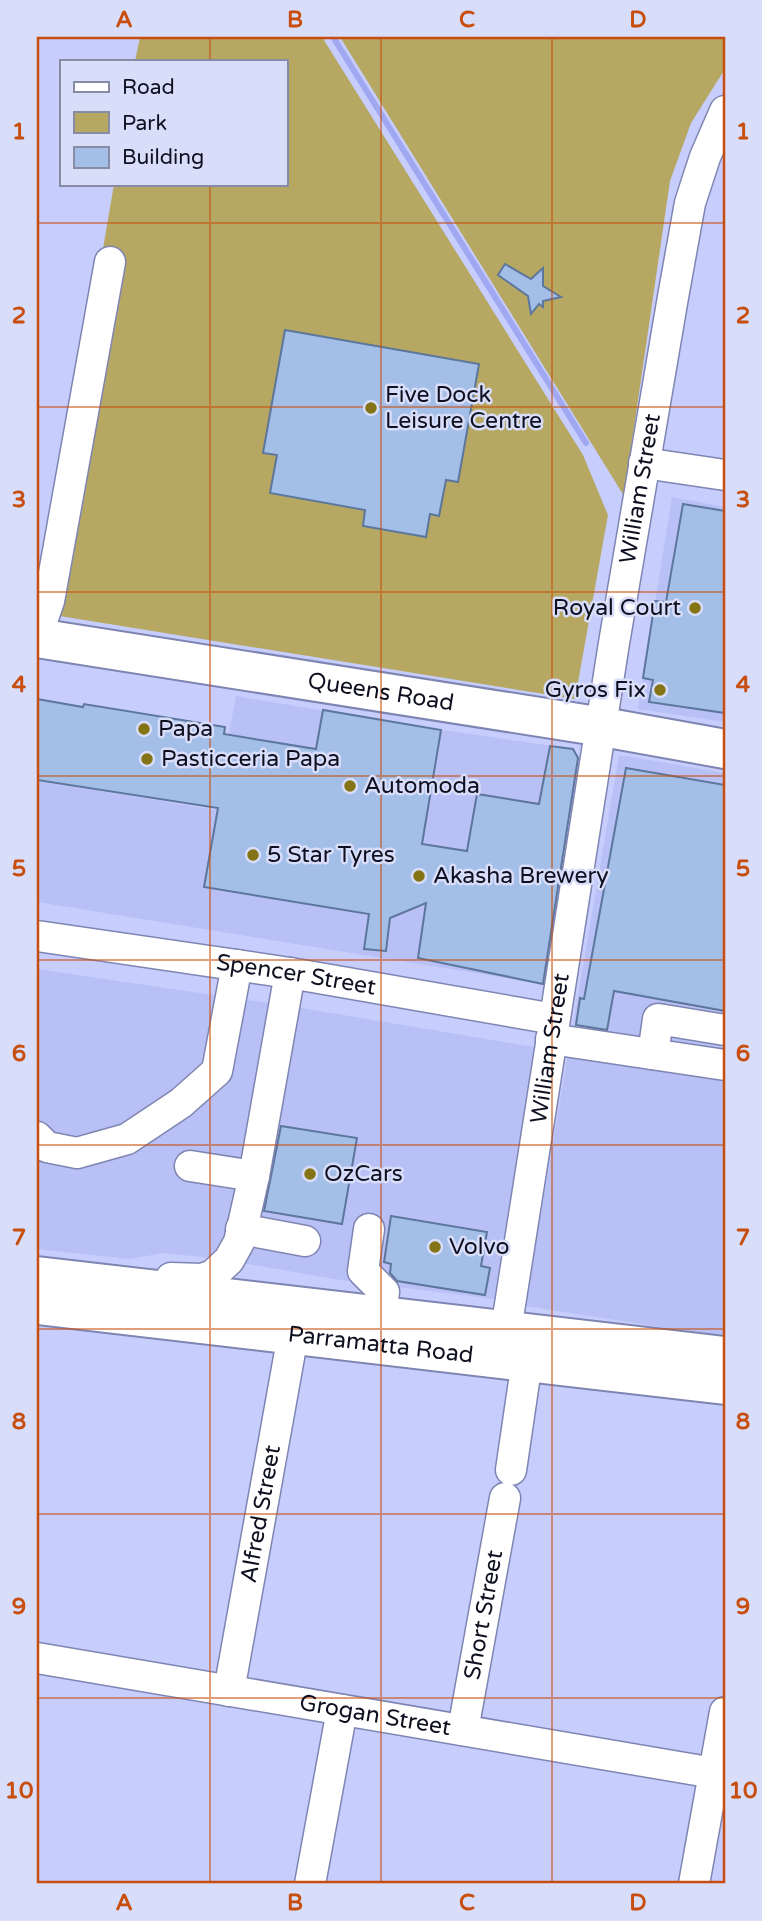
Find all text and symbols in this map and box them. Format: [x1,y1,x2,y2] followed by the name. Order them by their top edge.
[115,6,133,34] text: A
[287,6,303,34] text: B
[459,6,475,34] text: C
[629,6,647,34] text: D
[60,60,287,186] legend
[122,75,175,100] text: Road
[122,111,167,136] text: Park
[12,118,26,146] text: 1
[736,118,750,146] text: 1
[122,145,204,170] text: Building
[12,302,26,330] text: 2
[736,302,750,330] text: 2
[385,381,542,435] place label: Five Dock Leisure Centre
[363,400,379,416] marker: Five Dock Leisure Centre
[614,411,667,566] street label: William Street
[12,486,26,514] text: 3
[736,486,750,514] text: 3
[553,594,681,622] place label: Royal Court
[687,600,703,616] marker: Royal Court
[306,667,456,717] street label: Queens Road
[12,671,27,699] text: 4
[736,671,751,699] text: 4
[545,676,646,704] place label: Gyros Fix
[652,682,668,698] marker: Gyros Fix
[158,715,213,743] place label: Papa
[136,721,152,737] marker: Papa
[161,745,340,773] place label: Pasticceria Papa
[139,751,155,767] marker: Pasticceria Papa
[364,772,480,800] place label: Automoda
[342,778,358,794] marker: Automoda
[267,841,395,869] place label: 5 Star Tyres
[245,847,261,863] marker: 5 Star Tyres
[12,855,26,883] text: 5
[736,855,750,883] text: 5
[433,862,609,890] place label: Akasha Brewery
[411,868,427,884] marker: Akasha Brewery
[214,948,378,1002] street label: Spencer Street
[525,971,576,1126] street label: William Street
[12,1040,26,1068] text: 6
[736,1040,750,1068] text: 6
[324,1160,403,1188] place label: OzCars
[302,1166,318,1182] marker: OzCars
[12,1224,26,1252] text: 7
[736,1224,750,1252] text: 7
[449,1233,509,1261] place label: Volvo
[427,1239,443,1255] marker: Volvo
[286,1320,475,1370] street label: Parramatta Road
[12,1408,26,1436] text: 8
[736,1408,750,1436] text: 8
[235,1443,287,1585] street label: Alfred Street
[458,1548,509,1682] street label: Short Street
[12,1593,26,1621] text: 9
[736,1593,750,1621] text: 9
[297,1689,453,1742] street label: Grogan Street
[5,1777,33,1805] text: 10
[729,1777,757,1805] text: 10
[115,1889,133,1917] text: A
[287,1889,303,1917] text: B
[459,1889,475,1917] text: C
[629,1889,647,1917] text: D

